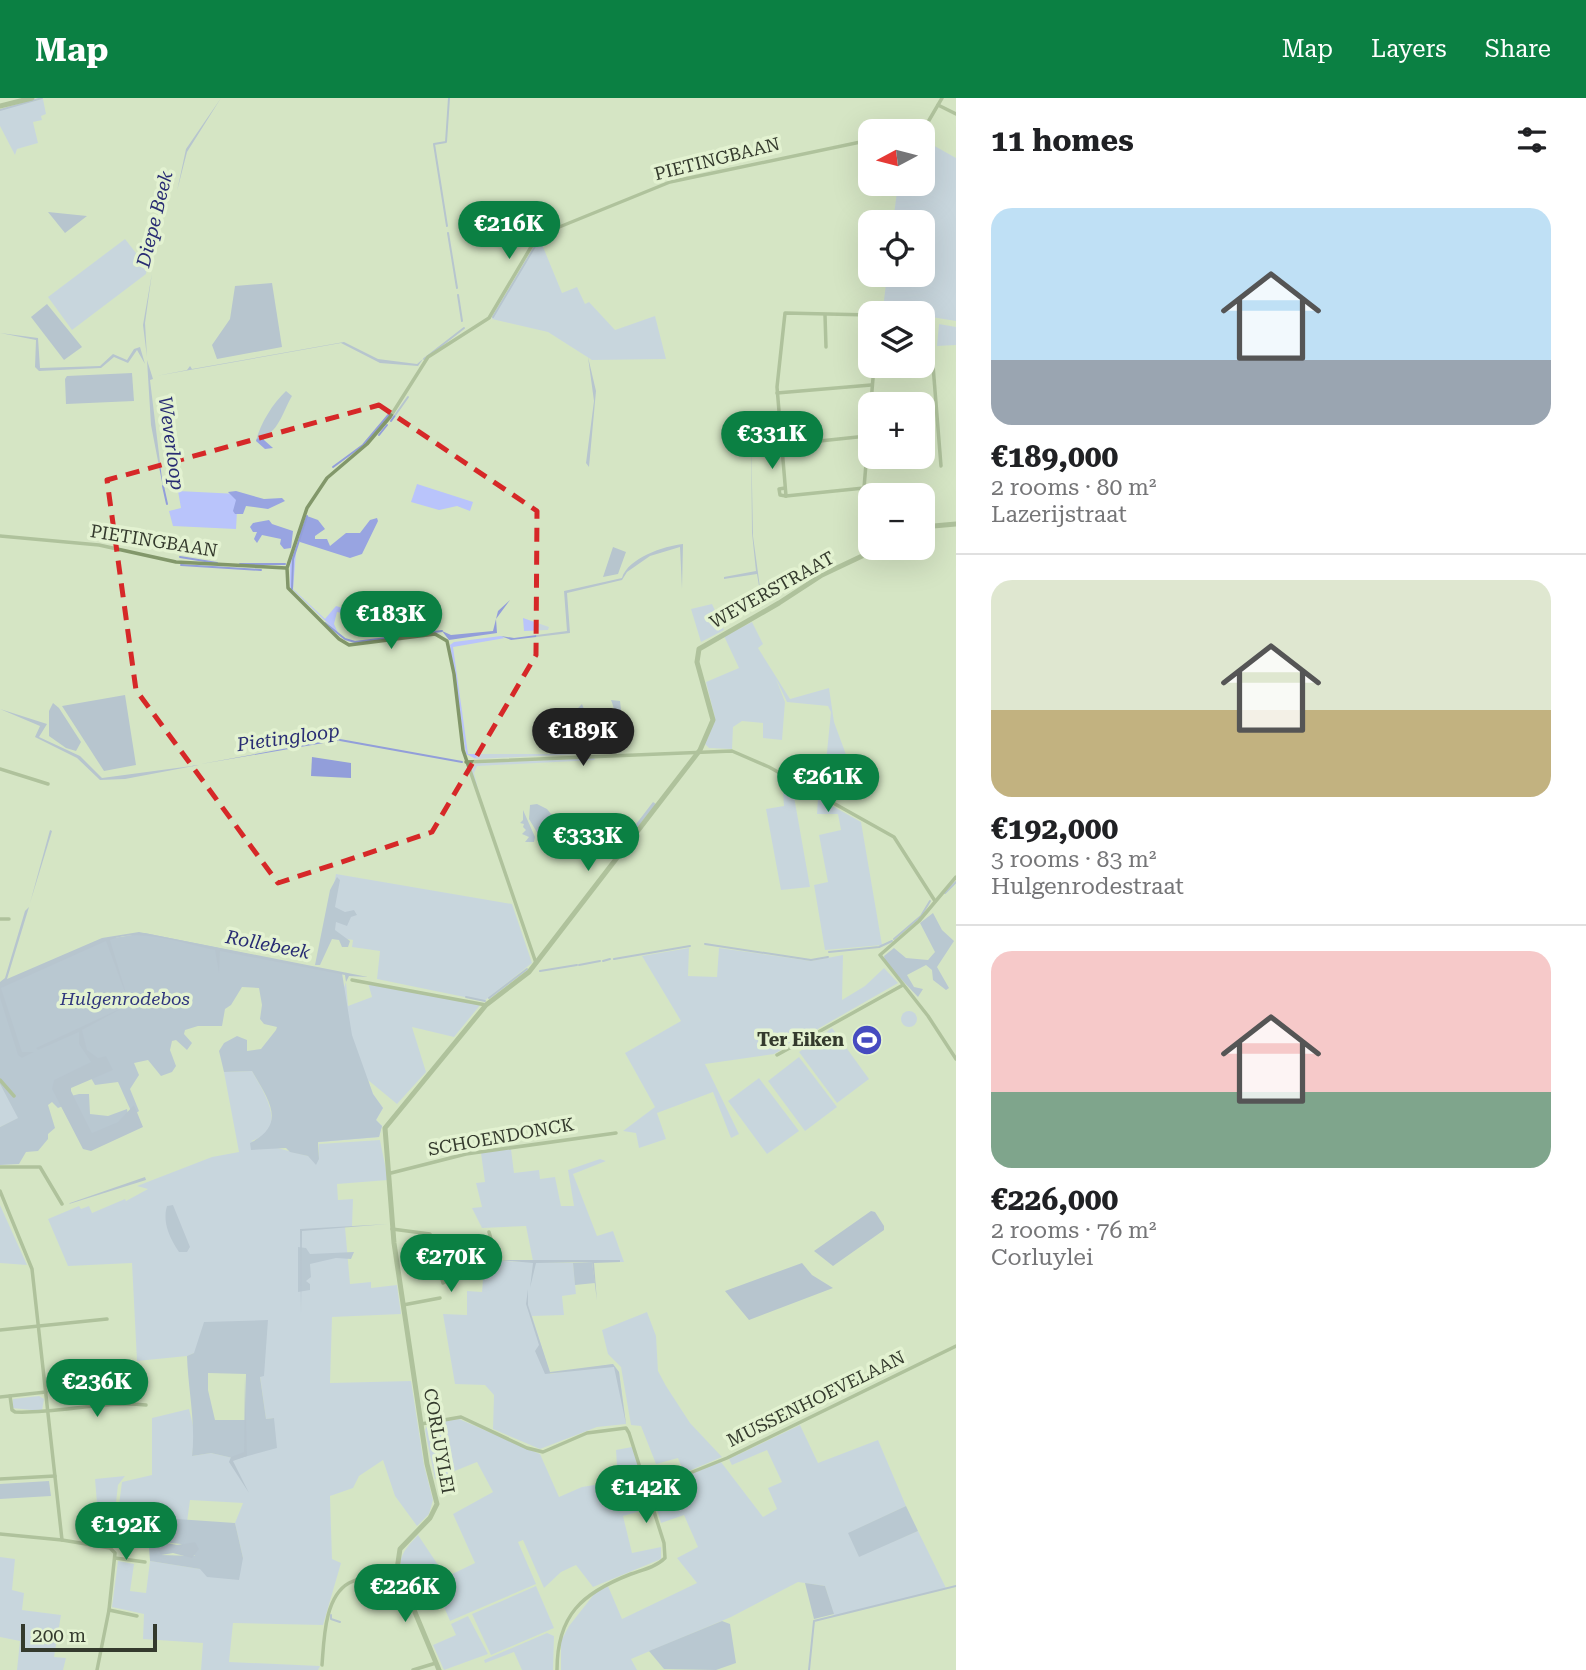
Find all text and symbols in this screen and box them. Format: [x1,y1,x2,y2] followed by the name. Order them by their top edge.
[35,30,109,69] text: Map
[1282,35,1333,63] text: Map
[1371,35,1447,63] text: Layers
[1485,35,1551,63] text: Share
[858,119,934,196] north arrow
[858,119,935,560] map controls
[1513,121,1551,159] icon: filters
[991,123,1134,158] text: 11 homes
[652,133,782,184] street label: PIETINGBAAN
[131,168,178,271] water label: Diepe Beek
[460,202,558,261] pin: €216K
[474,210,544,237] text: €216K
[858,210,935,287] button: locate
[1208,253,1334,379] icon: home
[858,301,935,378] button: layers
[858,392,935,469] button: +
[154,395,189,491] water label: Weverloop
[723,412,821,471] pin: €331K
[737,420,807,447] text: €331K
[991,439,1118,474] text: €189,000
[991,474,1157,501] text: 2 rooms · 80 m²
[858,483,935,560] button: −
[991,501,1127,528] text: Lazerijstraat
[89,520,219,561] street label: PIETINGBAAN
[706,547,838,632] street label: WEVERSTRAAT
[342,592,440,651] pin: €183K
[356,600,426,627] text: €183K
[1208,625,1334,751] icon: home
[534,708,632,768] pin: €189K
[548,717,618,744] text: €189K
[234,719,341,756] water label: Pietingloop
[779,754,877,814] pin: €261K
[793,763,863,790] text: €261K
[991,811,1118,846] text: €192,000
[539,814,637,873] pin: €333K
[553,822,623,849] text: €333K
[991,846,1157,873] text: 3 rooms · 83 m²
[991,873,1184,900] text: Hulgenrodestraat
[223,925,313,964] water label: Rollebeek
[59,988,190,1009] park label: Hulgenrodebos
[1208,996,1334,1122] icon: home
[850,1023,884,1057] sports icon: Ter Eiken
[757,1029,844,1050] place label: Ter Eiken
[426,1113,576,1160] street label: SCHOENDONCK
[991,1182,1118,1217] text: €226,000
[991,1217,1157,1244] text: 2 rooms · 76 m²
[402,1234,500,1294] pin: €270K
[416,1243,486,1270] text: €270K
[991,1244,1093,1271] text: Corluylei
[723,1346,908,1451] street label: MUSSENHOEVELAAN
[48,1360,146,1419] pin: €236K
[62,1368,132,1395] text: €236K
[420,1386,459,1495] street label: CORLUYLEI
[597,1466,695,1525] pin: €142K
[611,1474,681,1501] text: €142K
[77,1502,175,1562] pin: €192K
[91,1511,161,1538] text: €192K
[356,1564,454,1624] pin: €226K
[370,1573,440,1600] text: €226K
[21,1621,158,1653] scale bar
[32,1624,86,1647] text: 200 m

